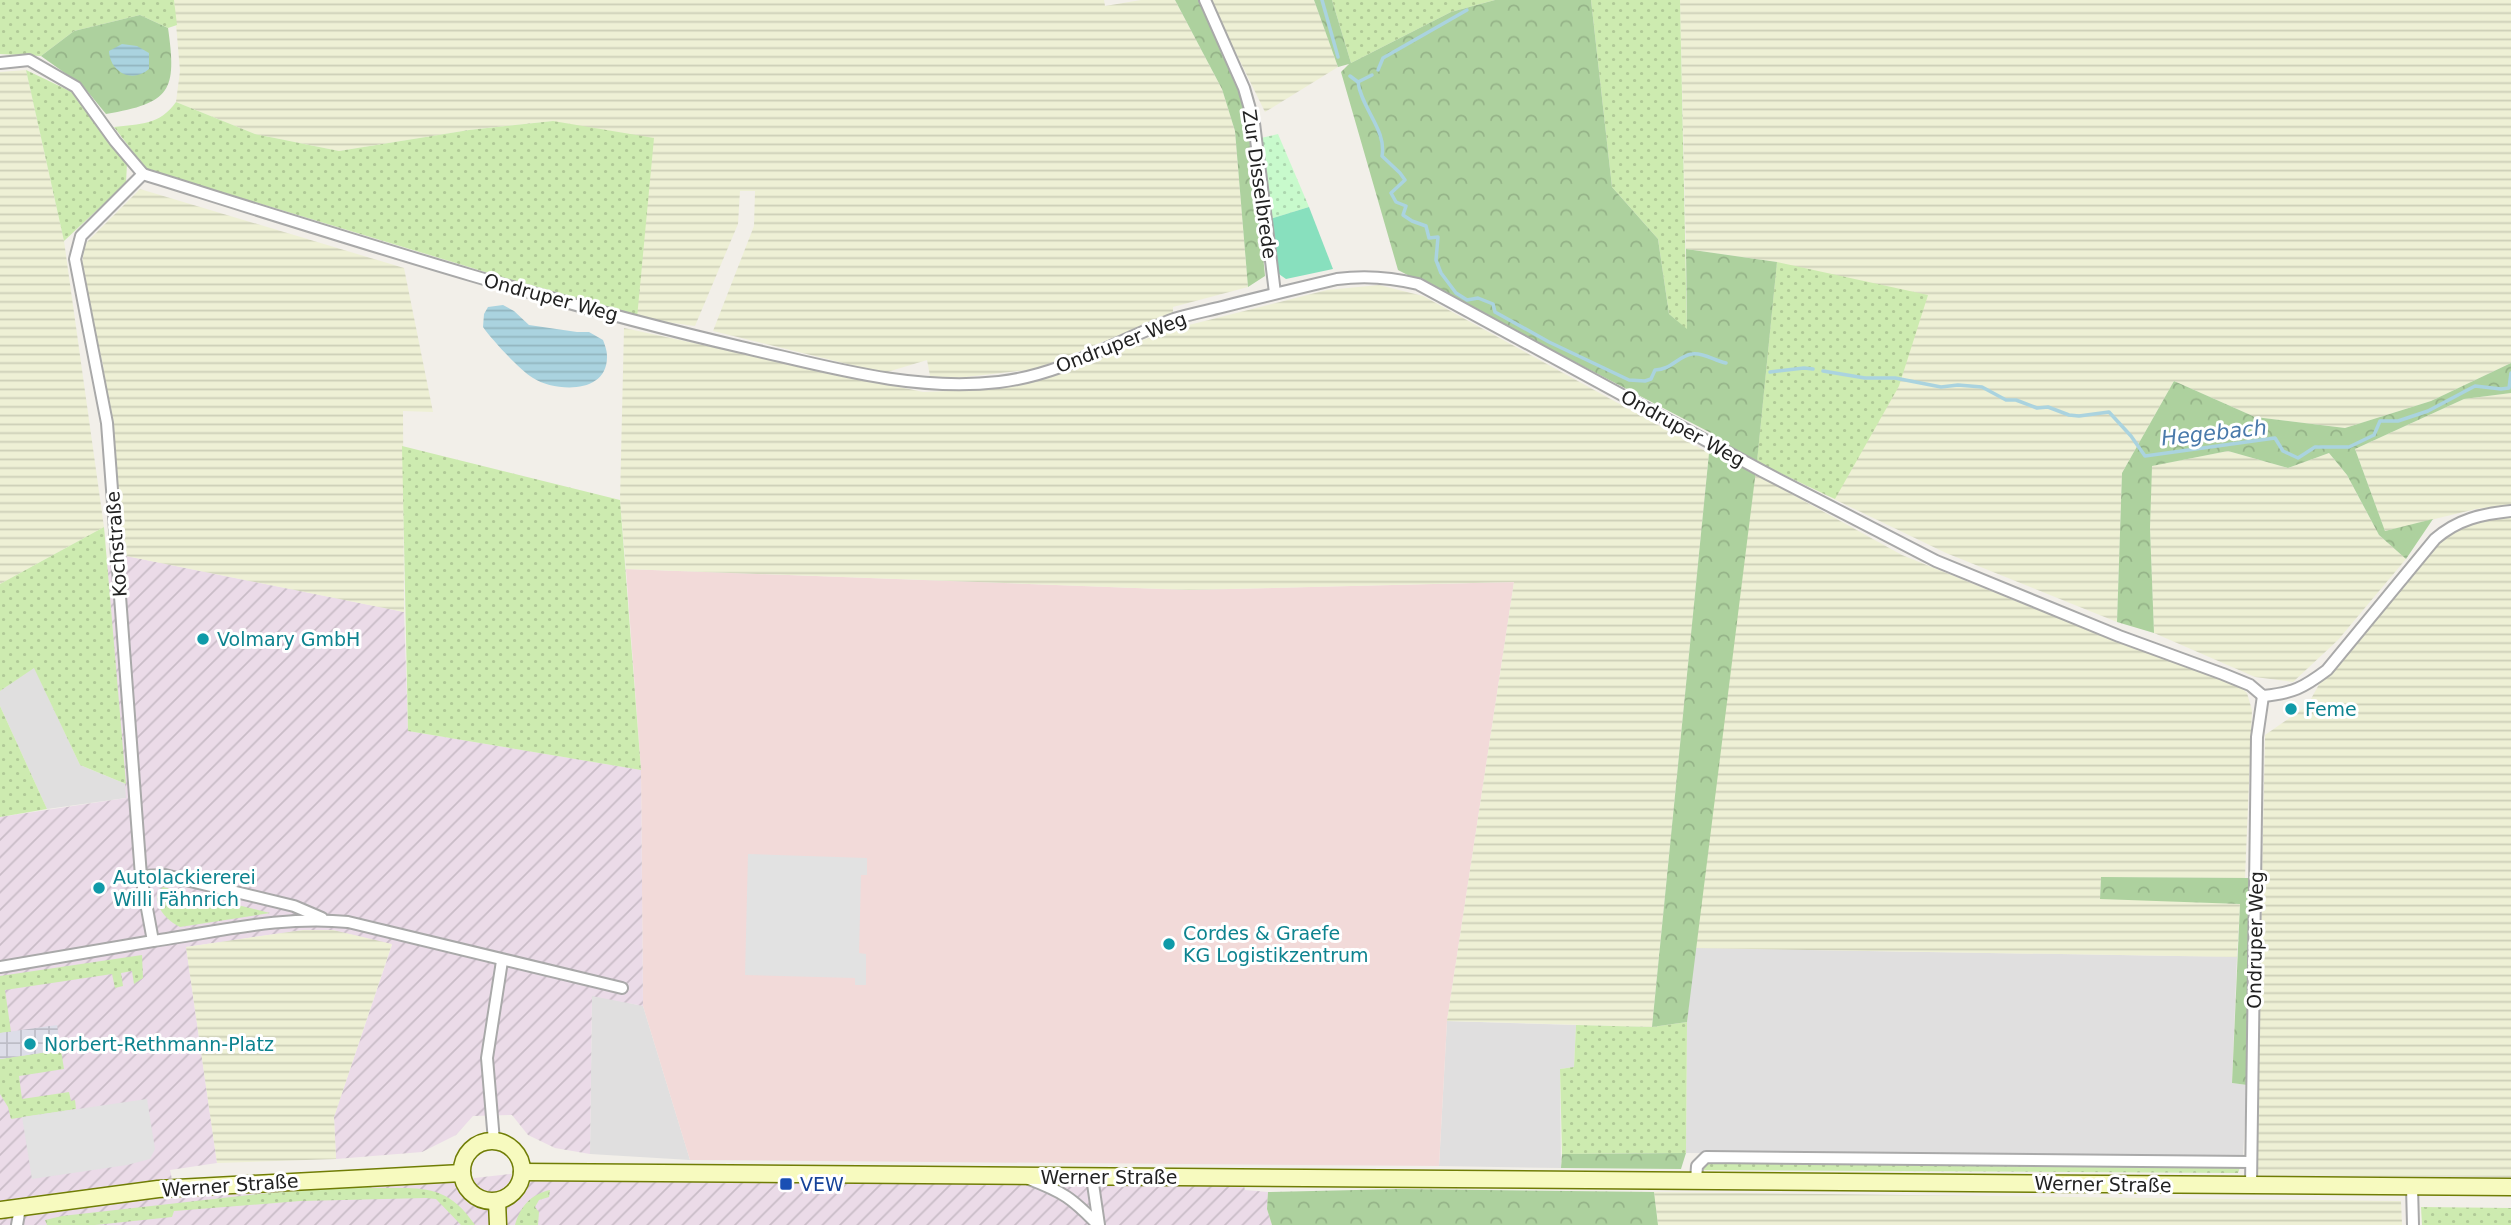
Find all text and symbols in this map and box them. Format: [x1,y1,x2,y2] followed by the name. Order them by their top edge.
[1239,108,1281,260] street label: Zur Disselbrede
[482,269,620,325] street label: Ondruper Weg
[1053,307,1189,377] street label: Ondruper Weg
[1617,385,1749,471] street label: Ondruper Weg
[2160,416,2268,450] water label: Hegebach
[101,490,131,598] street label: Kochstraße
[217,628,360,650] place label: Volmary GmbH
[195,631,211,647] marker: Volmary GmbH
[2305,698,2357,720] place label: Feme
[2283,701,2299,717] marker: Feme
[113,866,256,910] place label: Autolackiererei Willi Fähnrich
[2243,871,2267,1009] street label: Ondruper Weg
[91,880,107,896] marker: Autolackiererei Willi Fähnrich
[1183,922,1369,966] place label: Cordes & Graefe KG Logistikzentrum
[1161,936,1177,952] marker: Cordes & Graefe KG Logistikzentrum
[44,1033,274,1055] place label: Norbert-Rethmann-Platz
[22,1036,38,1052] marker: Norbert-Rethmann-Platz
[1040,1166,1178,1188] street label: Werner Straße
[161,1169,299,1201] street label: Werner Straße
[2034,1172,2172,1196] street label: Werner Straße
[800,1173,844,1195] place label: VEW
[778,1176,794,1192] marker: VEW

